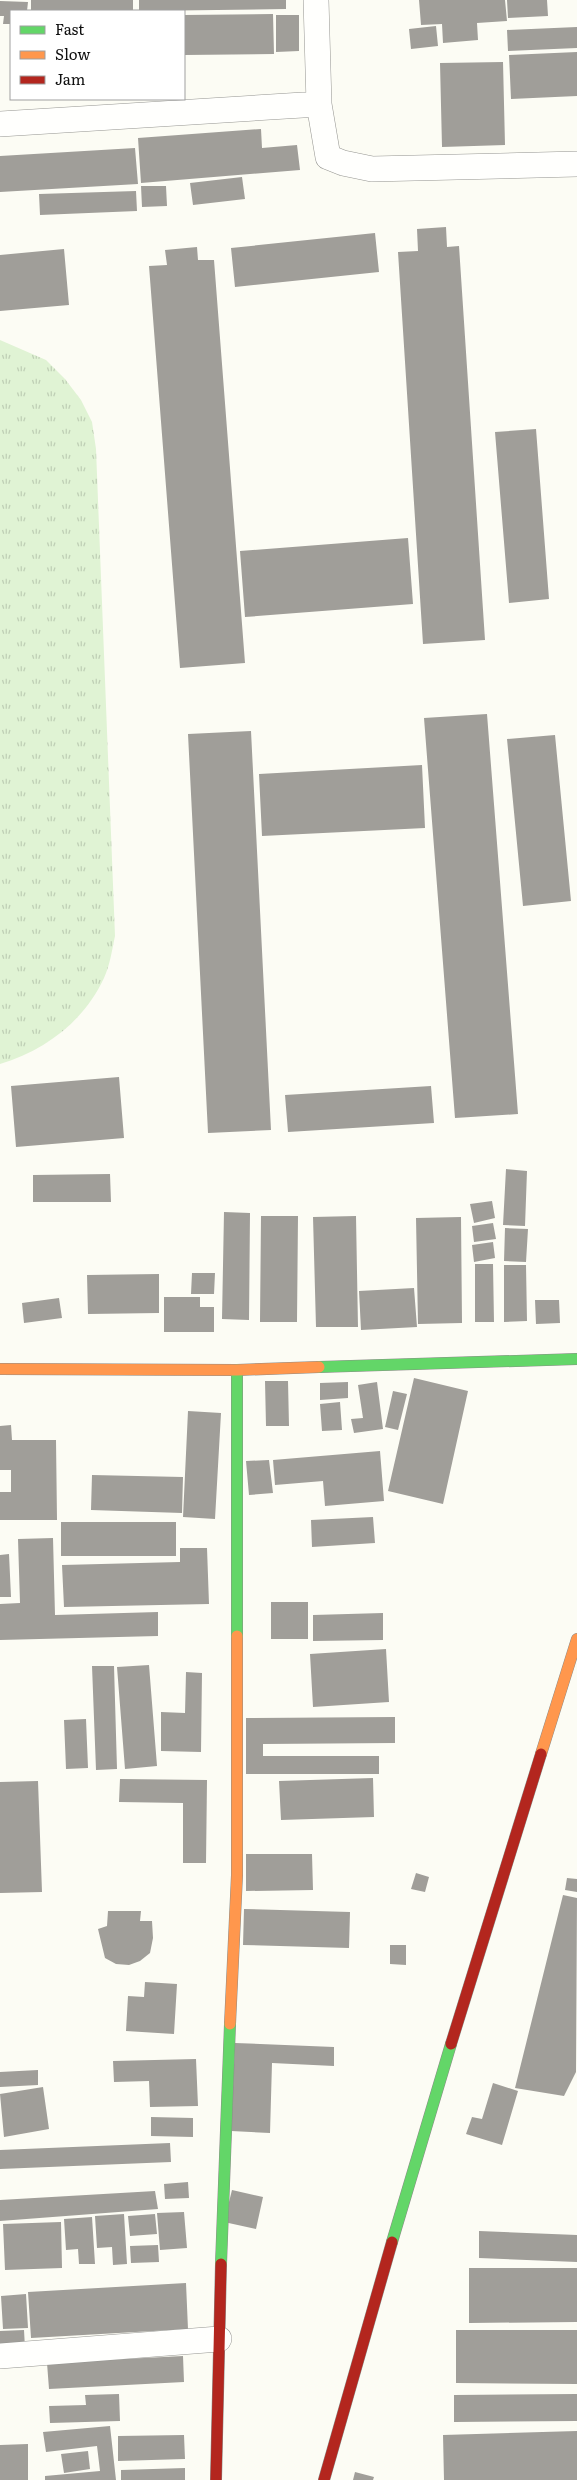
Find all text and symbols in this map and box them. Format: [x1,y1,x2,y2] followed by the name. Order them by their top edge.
[10,10,185,100] legend
[55,17,84,40] text: Fast
[55,42,90,65] text: Slow
[55,67,86,90] text: Jam

